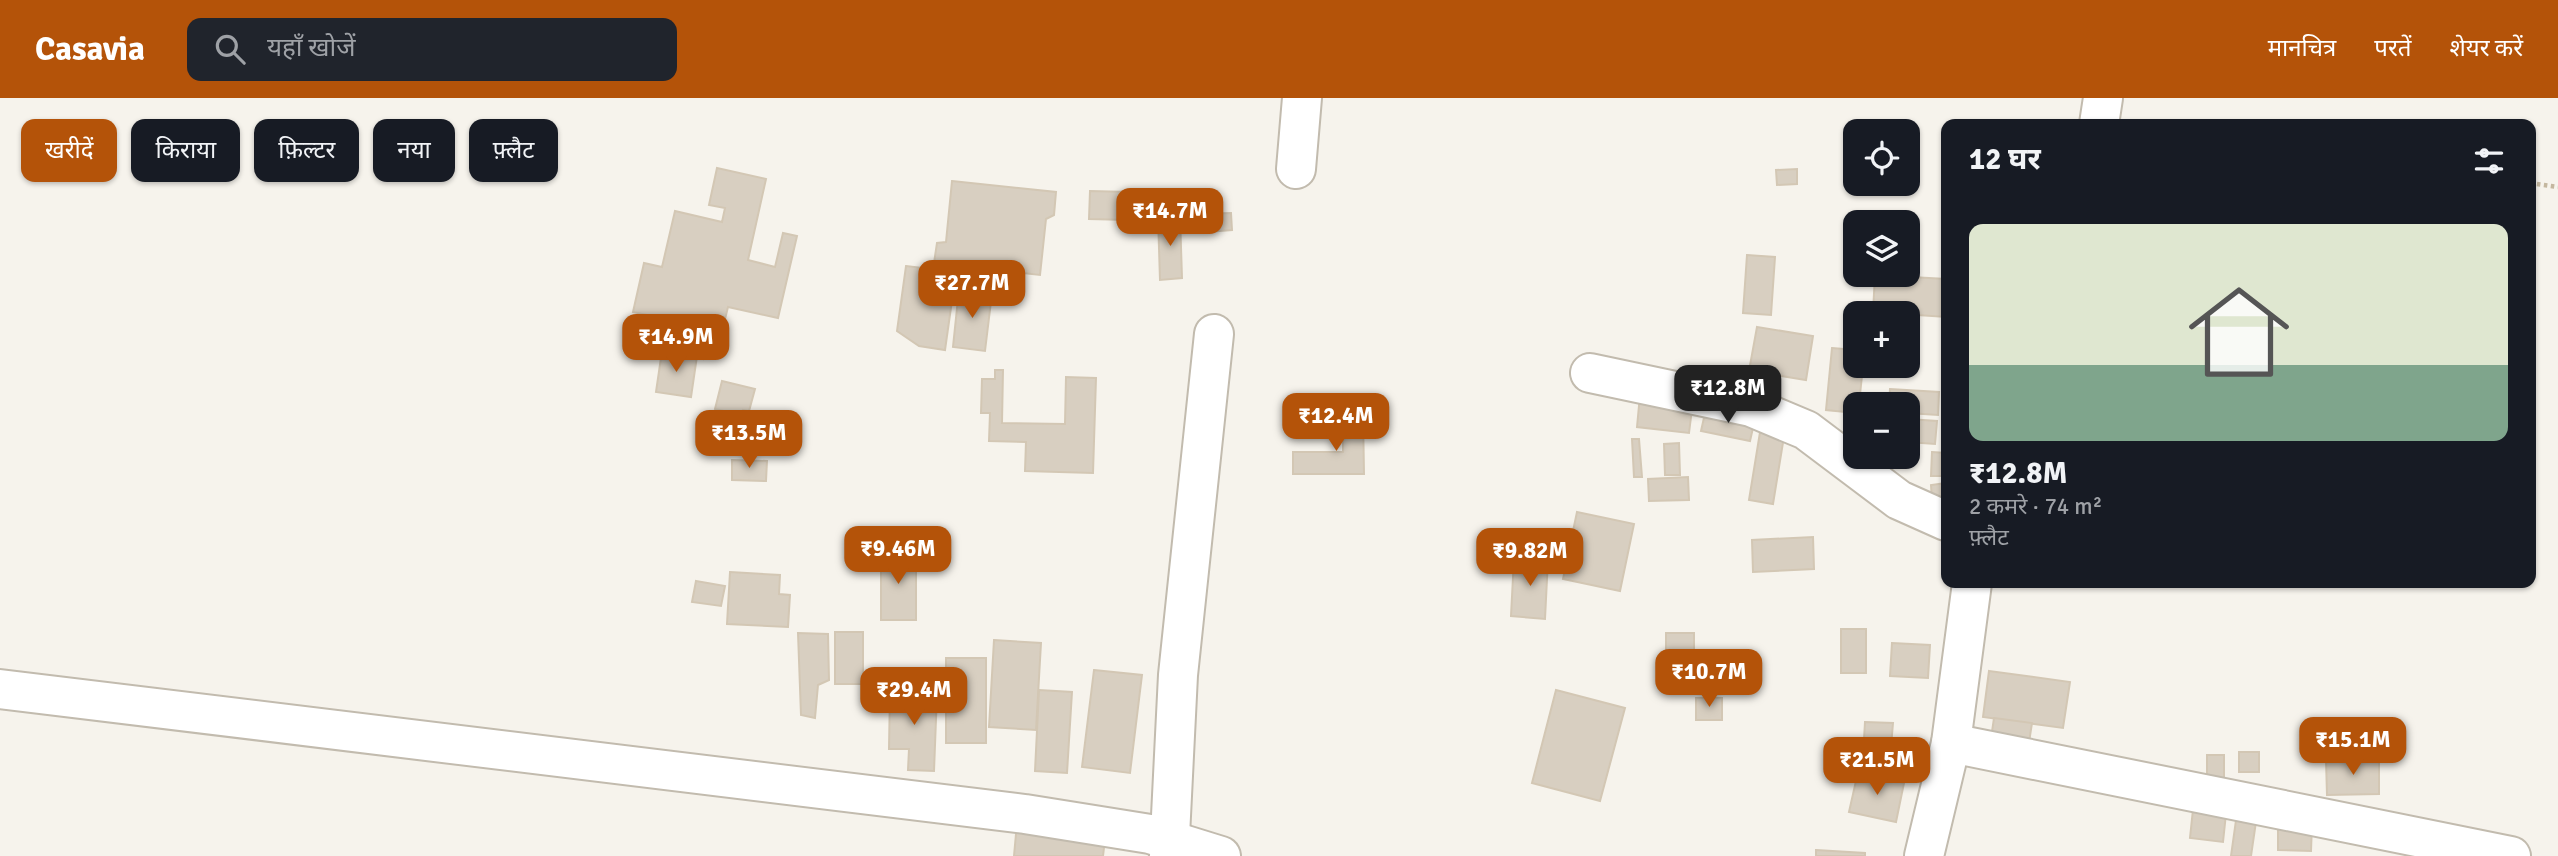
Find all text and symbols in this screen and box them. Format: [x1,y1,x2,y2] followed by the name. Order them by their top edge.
[187,18,677,81] search box
[35,29,145,70] text: Casavia
[211,30,249,68] icon: search
[267,32,356,64] text: यहाँ खोजें
[2268,33,2336,63] text: मानचित्र
[2374,33,2411,63] text: परतें
[2449,33,2523,63] text: शेयर करें
[21,119,117,182] chip: खरीदें
[131,119,240,182] chip: किराया
[254,119,359,182] chip: फ़िल्टर
[373,119,455,182] chip: नया
[469,119,558,182] chip: फ़्लैट
[1843,119,1920,469] map controls
[1843,119,1920,196] button: locate
[1969,141,2041,178] text: 12 घर
[2470,142,2508,180] icon: filters
[1113,188,1227,248] pin: ₹14.7M
[1132,196,1208,225] text: ₹14.7M
[1843,210,1920,287] button: layers
[915,260,1029,320] pin: ₹27.7M
[934,268,1010,297] text: ₹27.7M
[2176,269,2302,395] icon: home
[1843,301,1920,378] button: +
[619,314,733,374] pin: ₹14.9M
[638,322,714,351] text: ₹14.9M
[1671,366,1785,425] pin: ₹12.8M
[1690,373,1766,402] text: ₹12.8M
[1843,392,1920,469] button: −
[1279,394,1393,453] pin: ₹12.4M
[1298,401,1374,430] text: ₹12.4M
[692,410,806,470] pin: ₹13.5M
[711,418,787,447] text: ₹13.5M
[1969,455,2067,492] text: ₹12.8M
[1969,492,2102,521] text: 2 कमरे · 74 m²
[1969,523,2009,552] text: फ़्लैट
[841,526,955,586] pin: ₹9.46M
[1473,528,1587,588] pin: ₹9.82M
[860,534,936,563] text: ₹9.46M
[1492,536,1568,565] text: ₹9.82M
[1652,650,1766,709] pin: ₹10.7M
[1671,657,1747,686] text: ₹10.7M
[857,668,971,727] pin: ₹29.4M
[876,675,952,704] text: ₹29.4M
[2296,718,2410,777] pin: ₹15.1M
[2315,725,2391,754] text: ₹15.1M
[1820,738,1934,797] pin: ₹21.5M
[1839,745,1915,774] text: ₹21.5M

